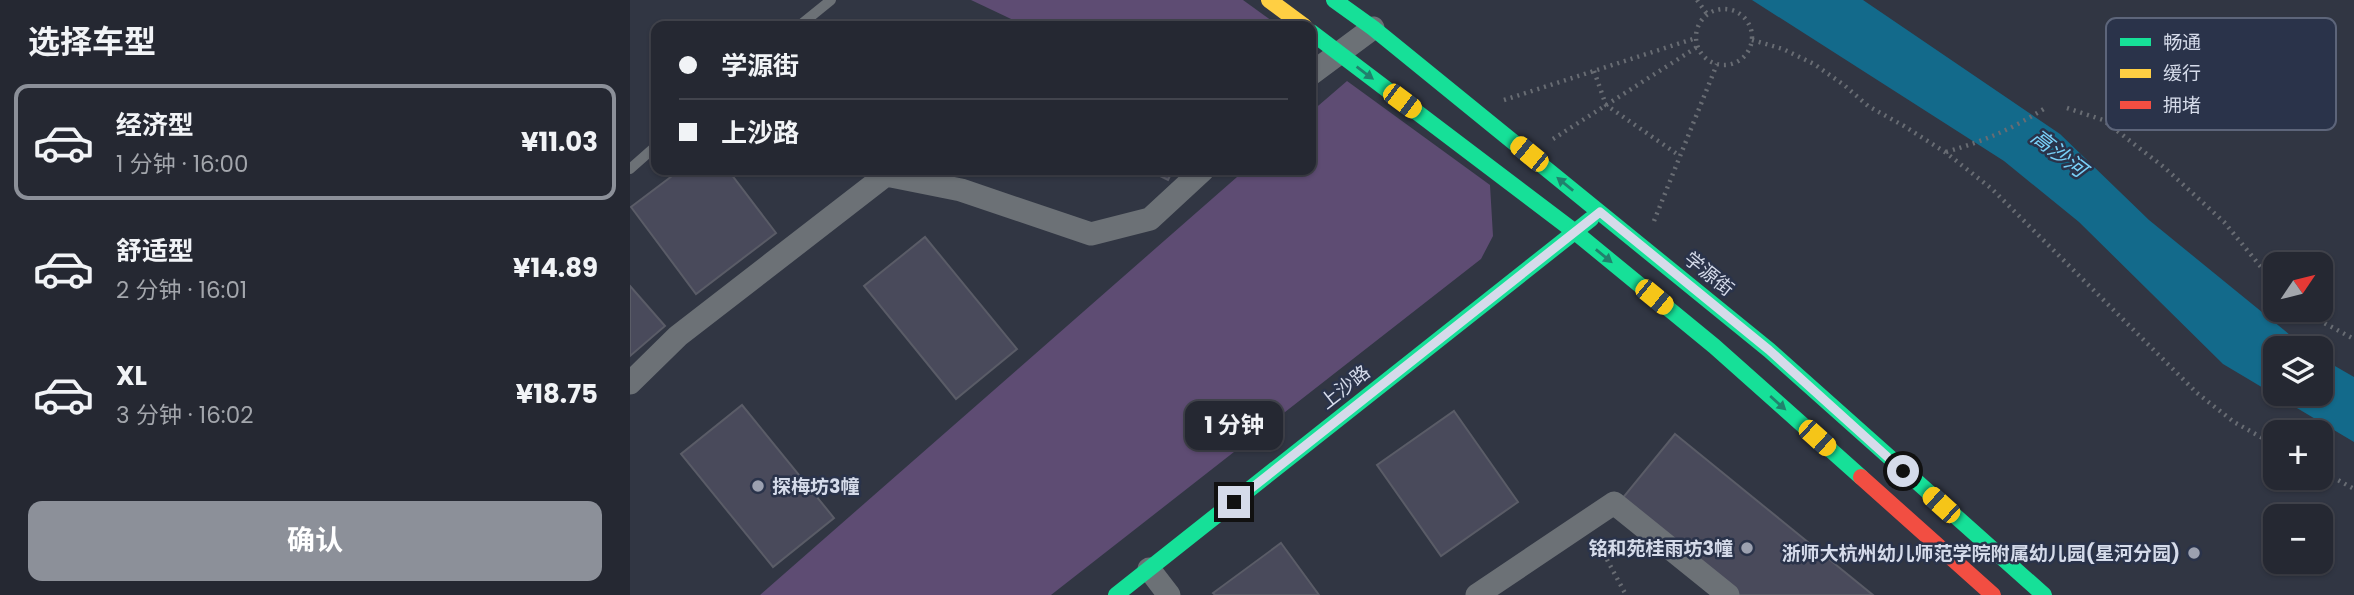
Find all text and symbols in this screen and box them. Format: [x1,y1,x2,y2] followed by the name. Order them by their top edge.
[2106,18,2336,130] legend
[28,19,156,64] text: 选择车型
[2163,29,2201,56] text: 畅通
[721,48,799,84] text: 学源街
[2163,60,2201,87] text: 缓行
[1356,65,1374,79] one-way arrow
[1379,80,1426,122] car
[2163,92,2201,119] text: 拥堵
[116,107,194,143] text: 经济型
[32,111,95,174] icon: car
[721,115,799,151] text: 上沙路
[2025,122,2096,186] water label: 高沙河
[521,124,598,160] text: ¥11.03
[1507,133,1552,175] car
[116,148,248,180] text: 1 分钟 · 16:00
[1556,176,1574,191] one-way arrow
[116,233,194,269] text: 舒适型
[32,237,95,300] icon: car
[1678,246,1740,302] street label: 学源街
[1595,248,1612,263] one-way arrow
[513,250,598,286] text: ¥14.89
[2263,252,2333,322] north arrow
[2263,252,2333,574] map controls
[116,274,247,306] text: 2 分钟 · 16:01
[1632,276,1677,318] car
[2263,336,2333,406] button: layers
[116,358,147,394] text: XL
[1314,359,1376,415] street label: 上沙路
[32,363,95,426] icon: car
[516,376,598,412] text: ¥18.75
[1769,395,1787,411] one-way arrow
[116,399,253,431] text: 3 分钟 · 16:02
[1185,400,1283,449] callout: 1 分钟
[1204,409,1264,441] text: 1 分钟
[1795,416,1840,460] car
[2263,420,2333,490] button: +
[1887,455,1919,487] route start
[772,473,860,500] place label: 探梅坊3幢
[750,478,766,494] marker: 探梅坊3幢
[1919,483,1964,527] car
[1218,486,1250,518] route end
[28,501,602,581] button: 确认
[2263,504,2333,574] button: −
[1589,535,1733,562] place label: 铭和苑桂雨坊3幢
[1739,540,1755,556] marker: 铭和苑桂雨坊3幢
[1782,540,2180,567] place label: 浙师大杭州幼儿师范学院附属幼儿园(星河分园)
[2186,545,2202,561] marker: 浙师大杭州幼儿师范学院附属幼儿园(星河分园)

